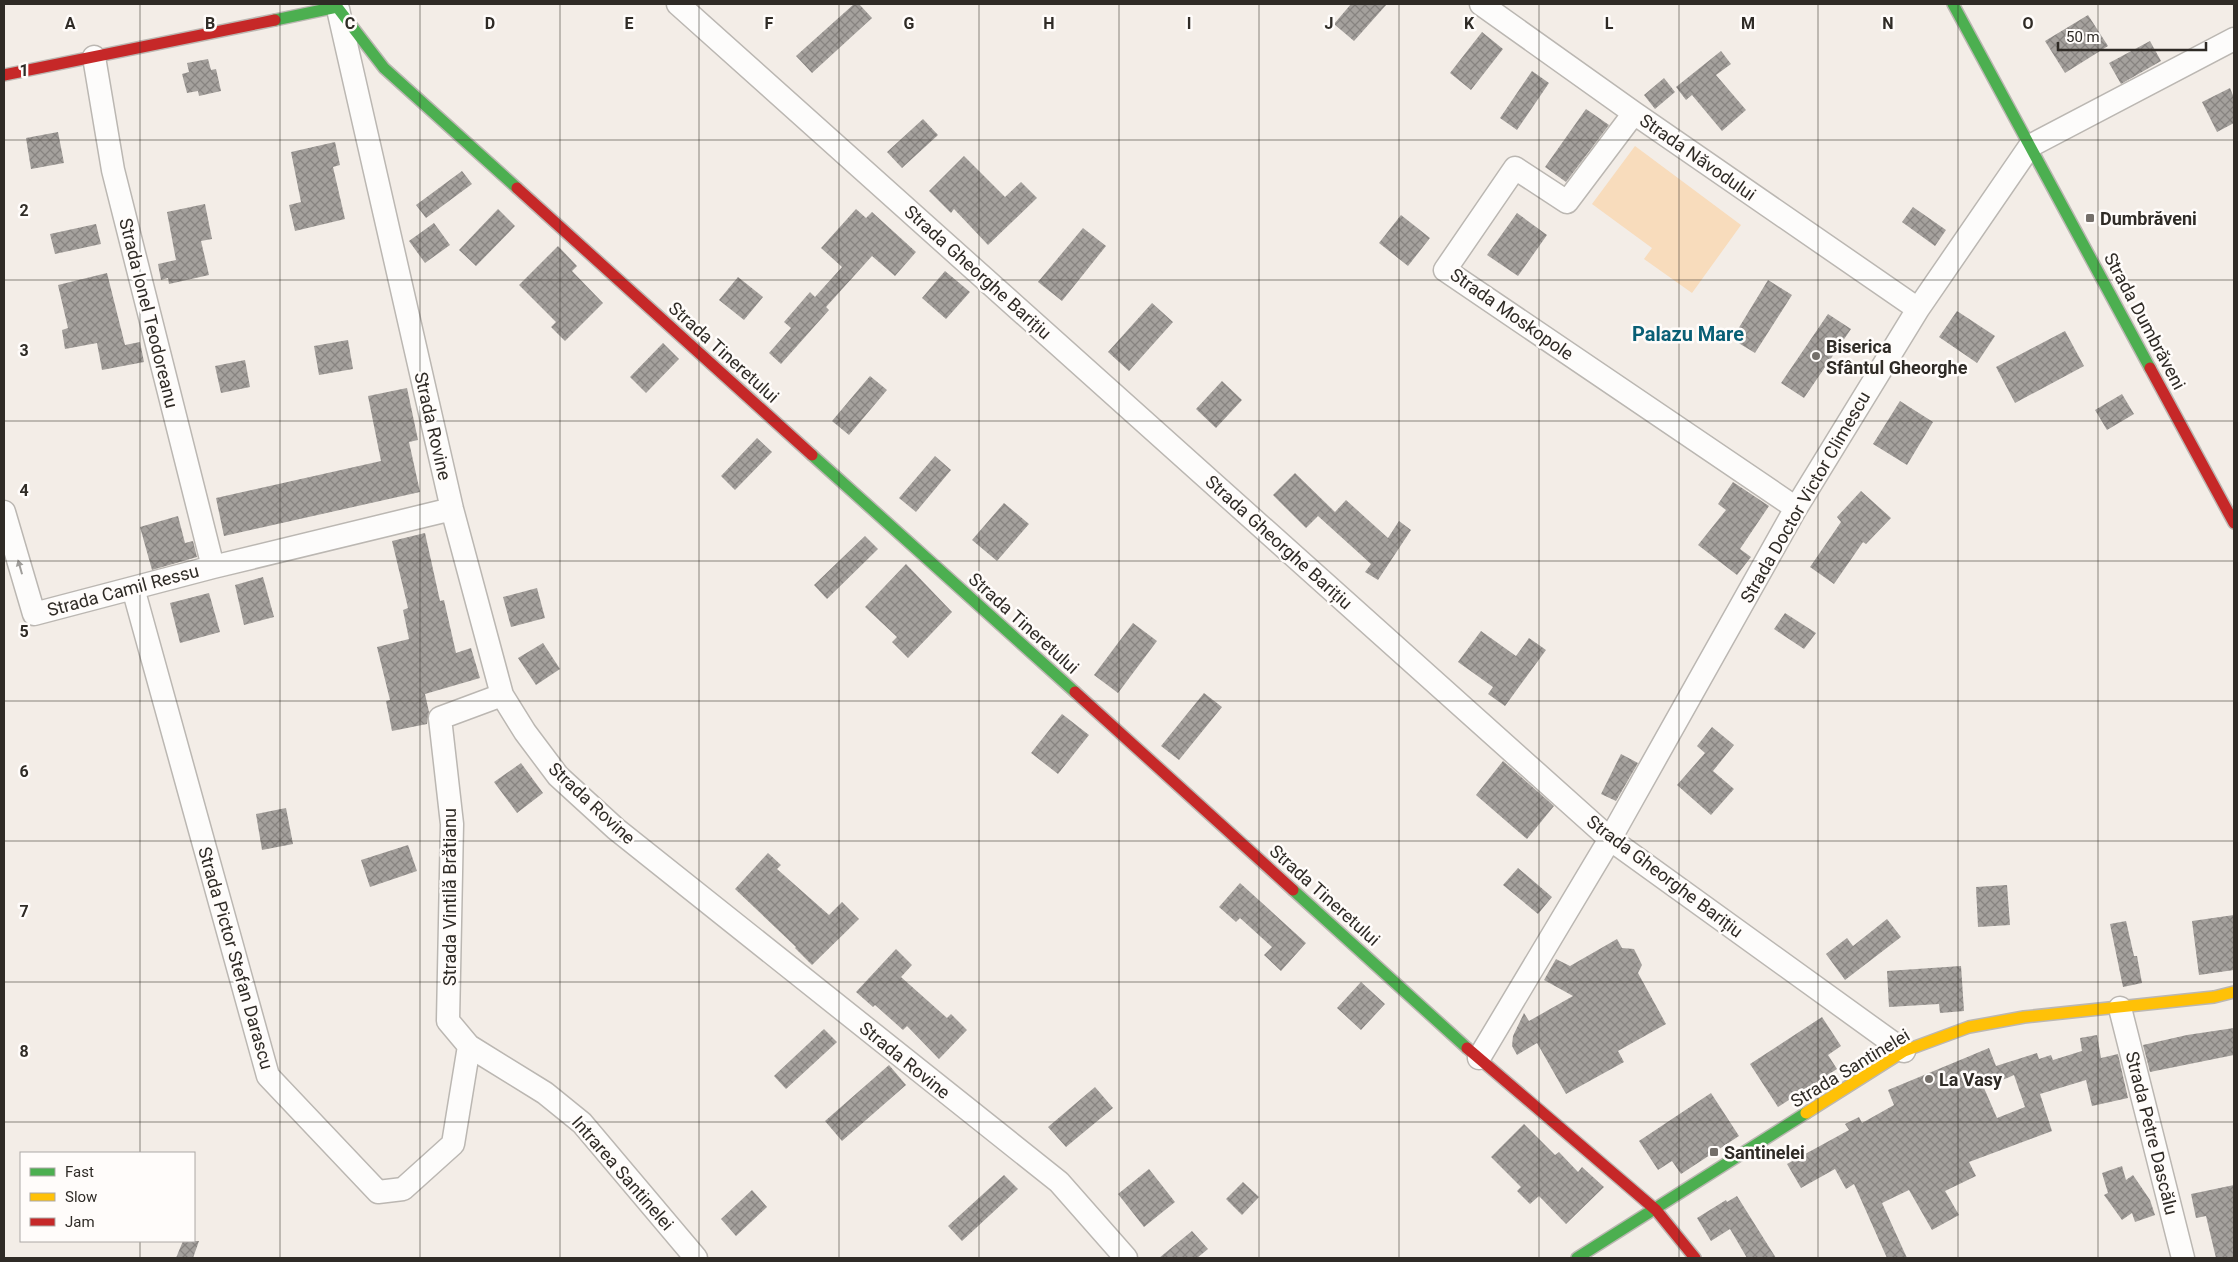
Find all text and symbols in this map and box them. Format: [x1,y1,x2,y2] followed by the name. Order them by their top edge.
[65,14,76,33] text: A
[205,14,215,33] text: B
[345,14,355,33] text: C
[485,14,495,33] text: D
[625,14,634,33] text: E
[765,14,774,33] text: F
[904,14,915,33] text: G
[1043,14,1055,33] text: H
[1187,14,1191,33] text: I
[1325,14,1333,33] text: J
[1464,14,1475,33] text: K
[1605,14,1614,33] text: L
[1741,14,1755,33] text: M
[1882,14,1894,33] text: N
[2022,14,2034,33] text: O
[2058,20,2206,52] scale bar
[2066,28,2100,46] text: 50 m
[19,61,29,80] text: 1
[1636,109,1760,205] street label: Strada Năvodului
[19,201,29,220] text: 2
[900,201,1056,344] street label: Strada Gheorghe Barițiu
[2100,208,2197,229] place label: Dumbrăveni
[2084,212,2096,224] marker: Dumbrăveni
[115,216,183,410] street label: Strada Ionel Teodoreanu
[2100,249,2190,393] street label: Strada Dumbrăveni
[1446,264,1578,364] street label: Strada Moskopole
[665,297,783,407] street label: Strada Tineretului
[1632,322,1744,346] district label: Palazu Mare
[1826,336,1968,378] place label: Biserica Sfântul Gheorghe
[19,341,29,360] text: 3
[1810,350,1822,362] marker: Biserica Sfântul Gheorghe
[410,370,456,482] street label: Strada Rovine
[1736,387,1874,607] street label: Strada Doctor Victor Climescu
[1201,471,1357,614] street label: Strada Gheorghe Barițiu
[19,481,29,500] text: 4
[16,559,24,575] one-way arrow
[45,560,201,620] street label: Strada Camil Ressu
[965,568,1083,678] street label: Strada Tineretului
[19,622,29,641] text: 5
[544,758,640,848] street label: Strada Rovine
[19,762,29,781] text: 6
[439,808,460,986] street label: Strada Vintilă Brătianu
[1582,810,1747,942] street label: Strada Gheorghe Barițiu
[1266,840,1384,950] street label: Strada Tineretului
[194,844,278,1072] street label: Strada Pictor Stefan Darascu
[19,902,29,921] text: 7
[856,1017,954,1103] street label: Strada Rovine
[1787,1024,1913,1112] street label: Strada Santinelei
[19,1042,29,1061] text: 8
[2122,1049,2182,1217] street label: Strada Petre Dascălu
[1939,1069,2003,1090] place label: La Vasy
[1923,1073,1935,1085] marker: La Vasy
[568,1112,678,1234] street label: Intrarea Santinelei
[1724,1142,1805,1163] place label: Santinelei
[1708,1146,1720,1158] marker: Santinelei
[20,1152,195,1242] legend
[65,1163,94,1181] text: Fast
[65,1188,97,1206] text: Slow
[65,1213,95,1231] text: Jam

